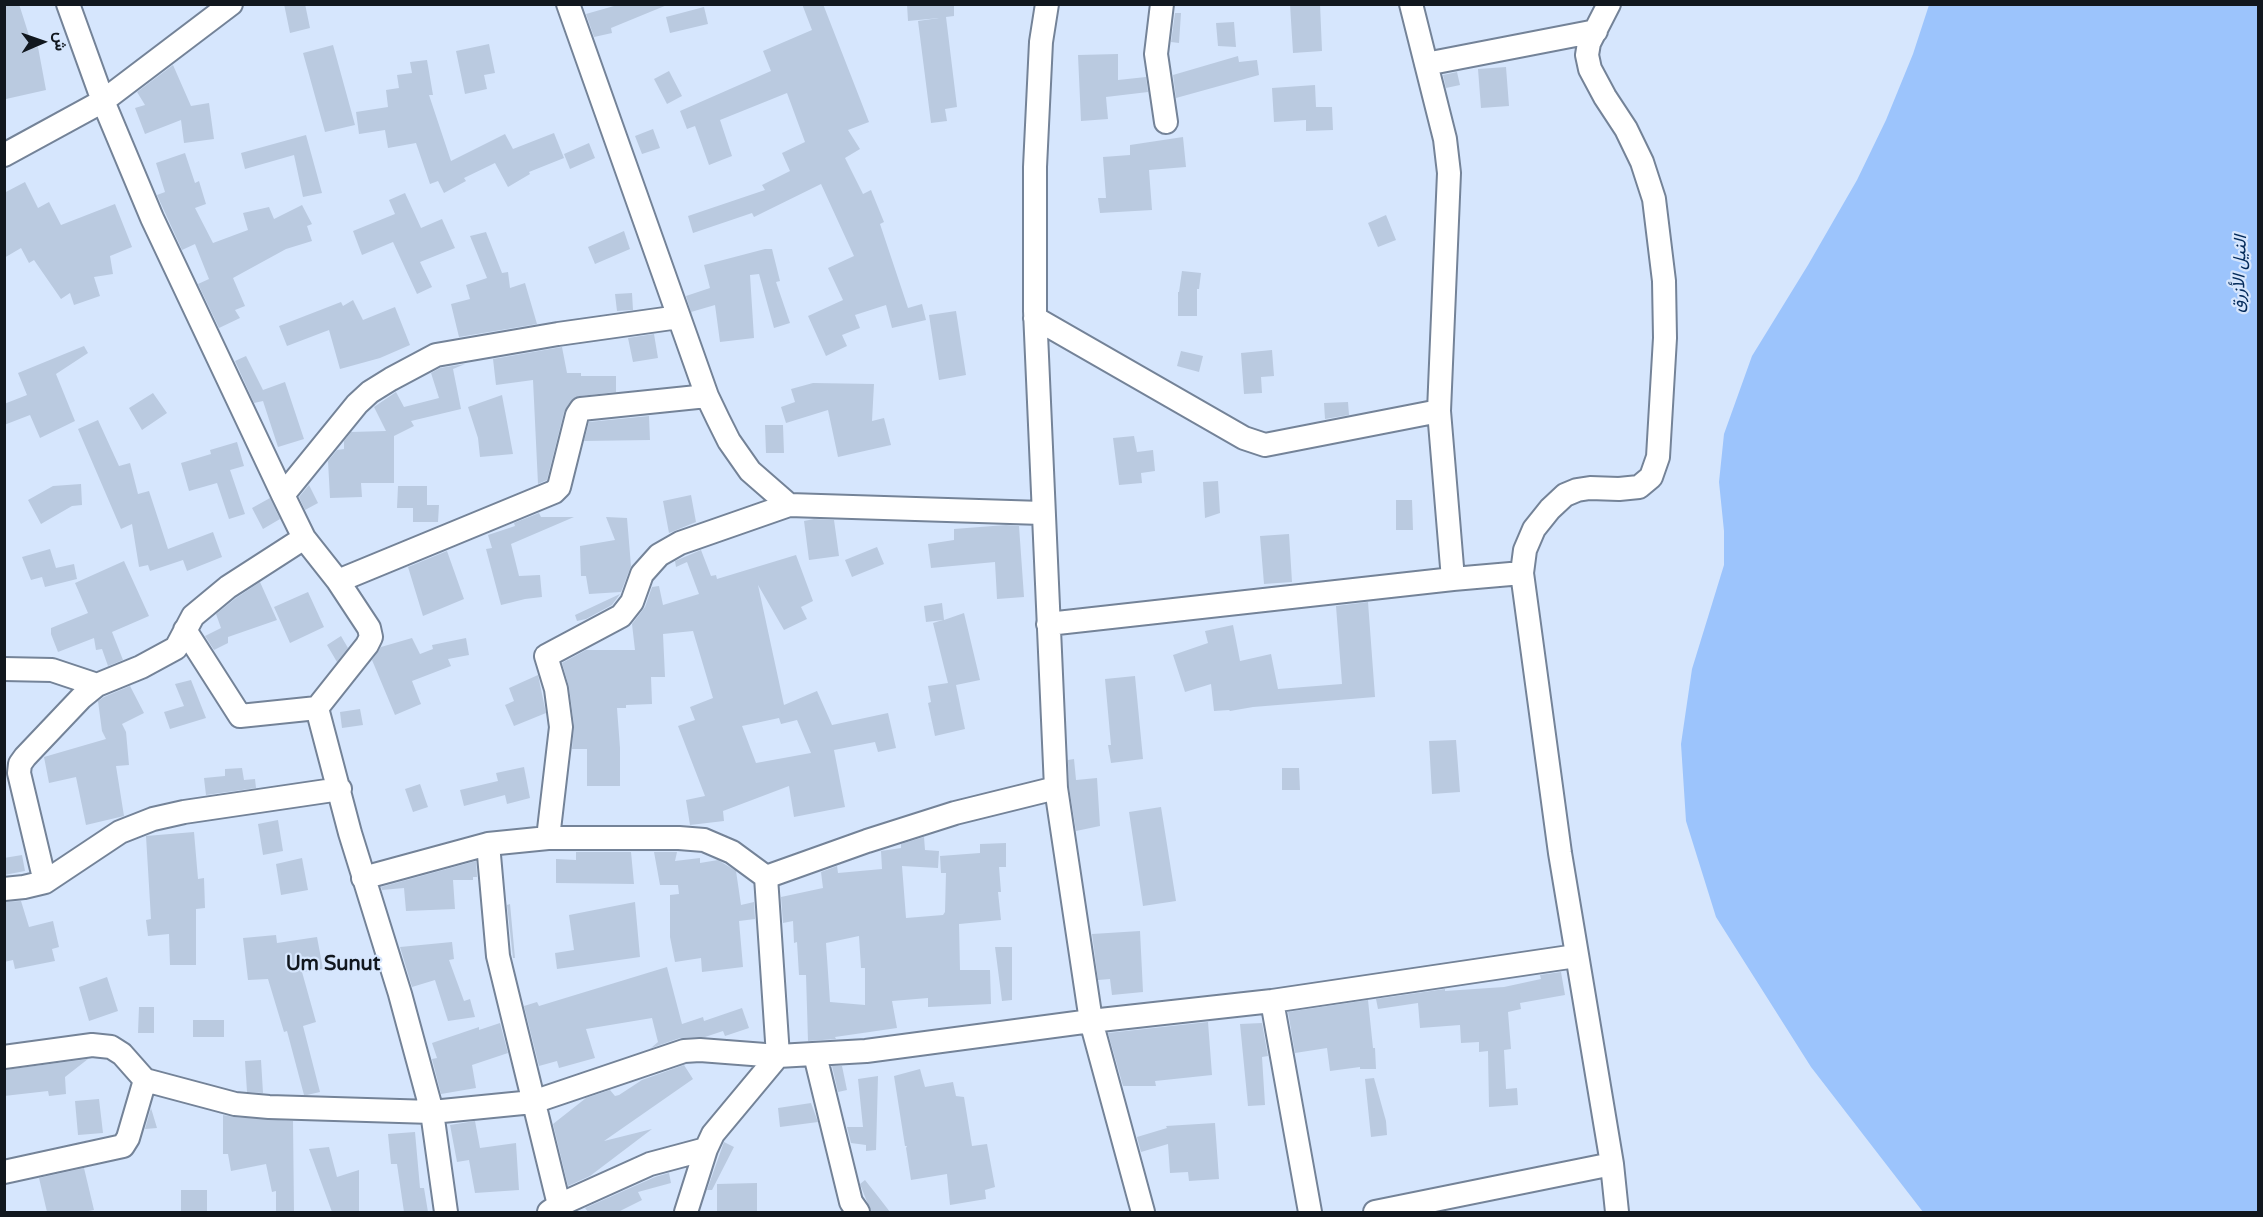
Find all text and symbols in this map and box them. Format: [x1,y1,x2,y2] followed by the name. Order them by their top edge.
[12,12,72,72] north arrow
[50,31,70,51] text: ش
[2228,235,2252,313] water label: النيل الأزرق
[286,953,380,977] district label: Um Sunut

